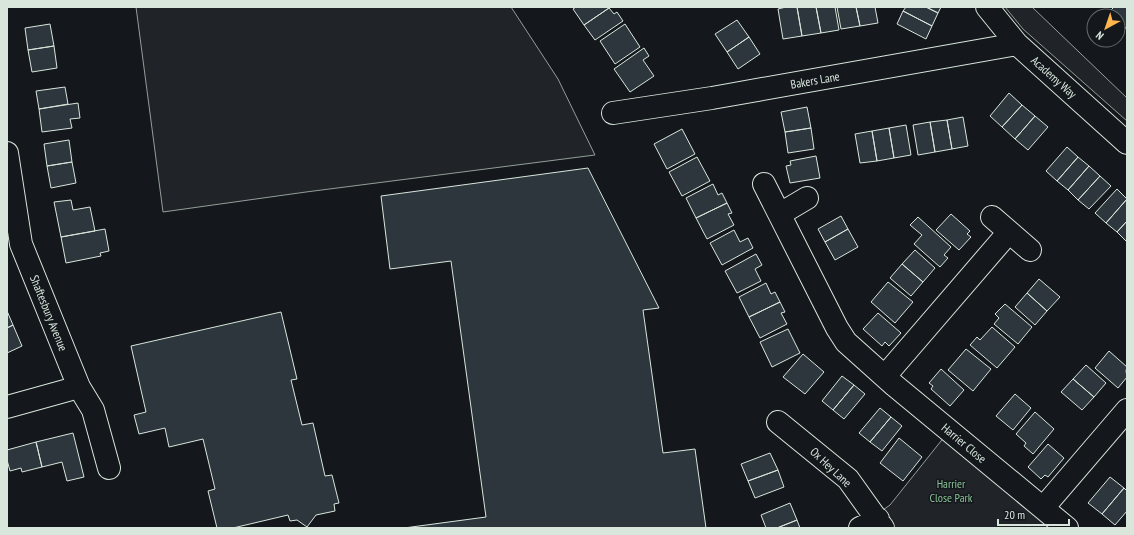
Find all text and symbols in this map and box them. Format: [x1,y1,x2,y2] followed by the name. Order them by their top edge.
[1086,8,1126,48] north arrow
[1093,28,1106,43] text: N
[1028,53,1080,102] street label: Academy Way
[789,68,841,92] street label: Bakers Lane
[27,273,71,353] street label: Shaftesbury Avenue
[939,420,989,466] street label: Harrier Close
[807,444,855,490] street label: Ox Hey Lane
[930,476,973,505] park label: Harrier Close Park
[998,501,1069,527] scale bar
[1004,507,1025,522] text: 20 m

